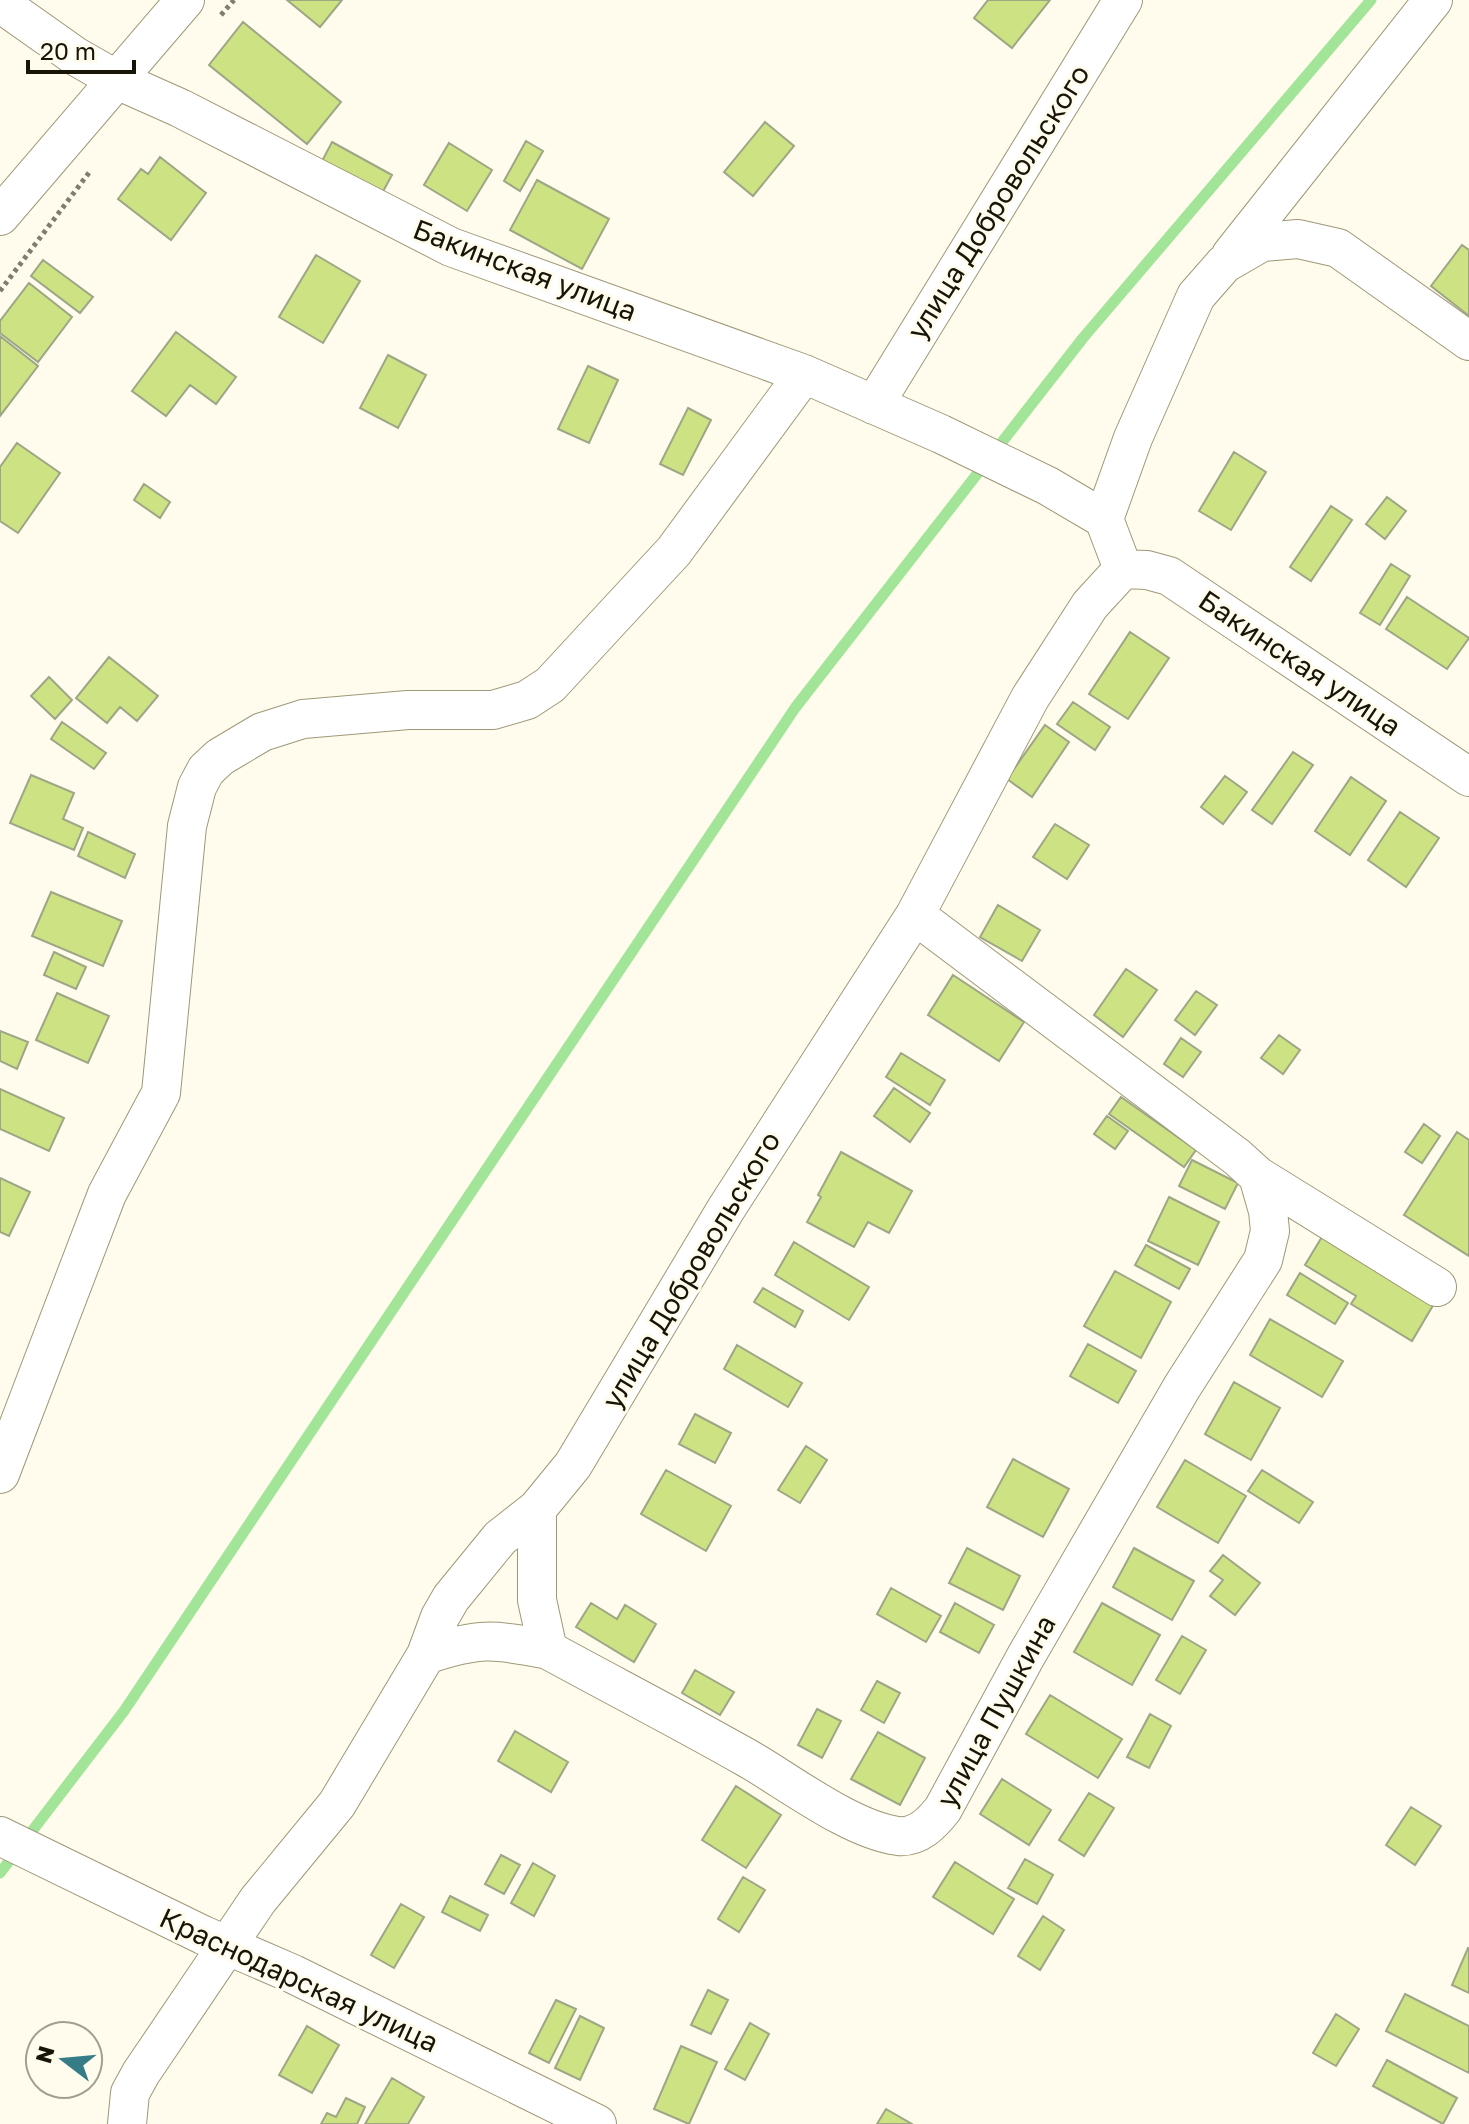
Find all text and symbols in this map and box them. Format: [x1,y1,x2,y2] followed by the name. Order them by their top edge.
[28,24,134,74] scale bar
[40,36,96,65] text: 20 m
[899,58,1096,345] street label: улица Добровольского
[409,212,642,327] street label: Бакинская улица
[1193,583,1408,742] street label: Бакинская улица
[595,1125,786,1414] street label: улица Добровольского
[929,1609,1062,1813] street label: улица Пушкина
[155,1900,444,2059] street label: Краснодарская улица
[24,2020,104,2100] north arrow
[29,2043,60,2066] text: N

